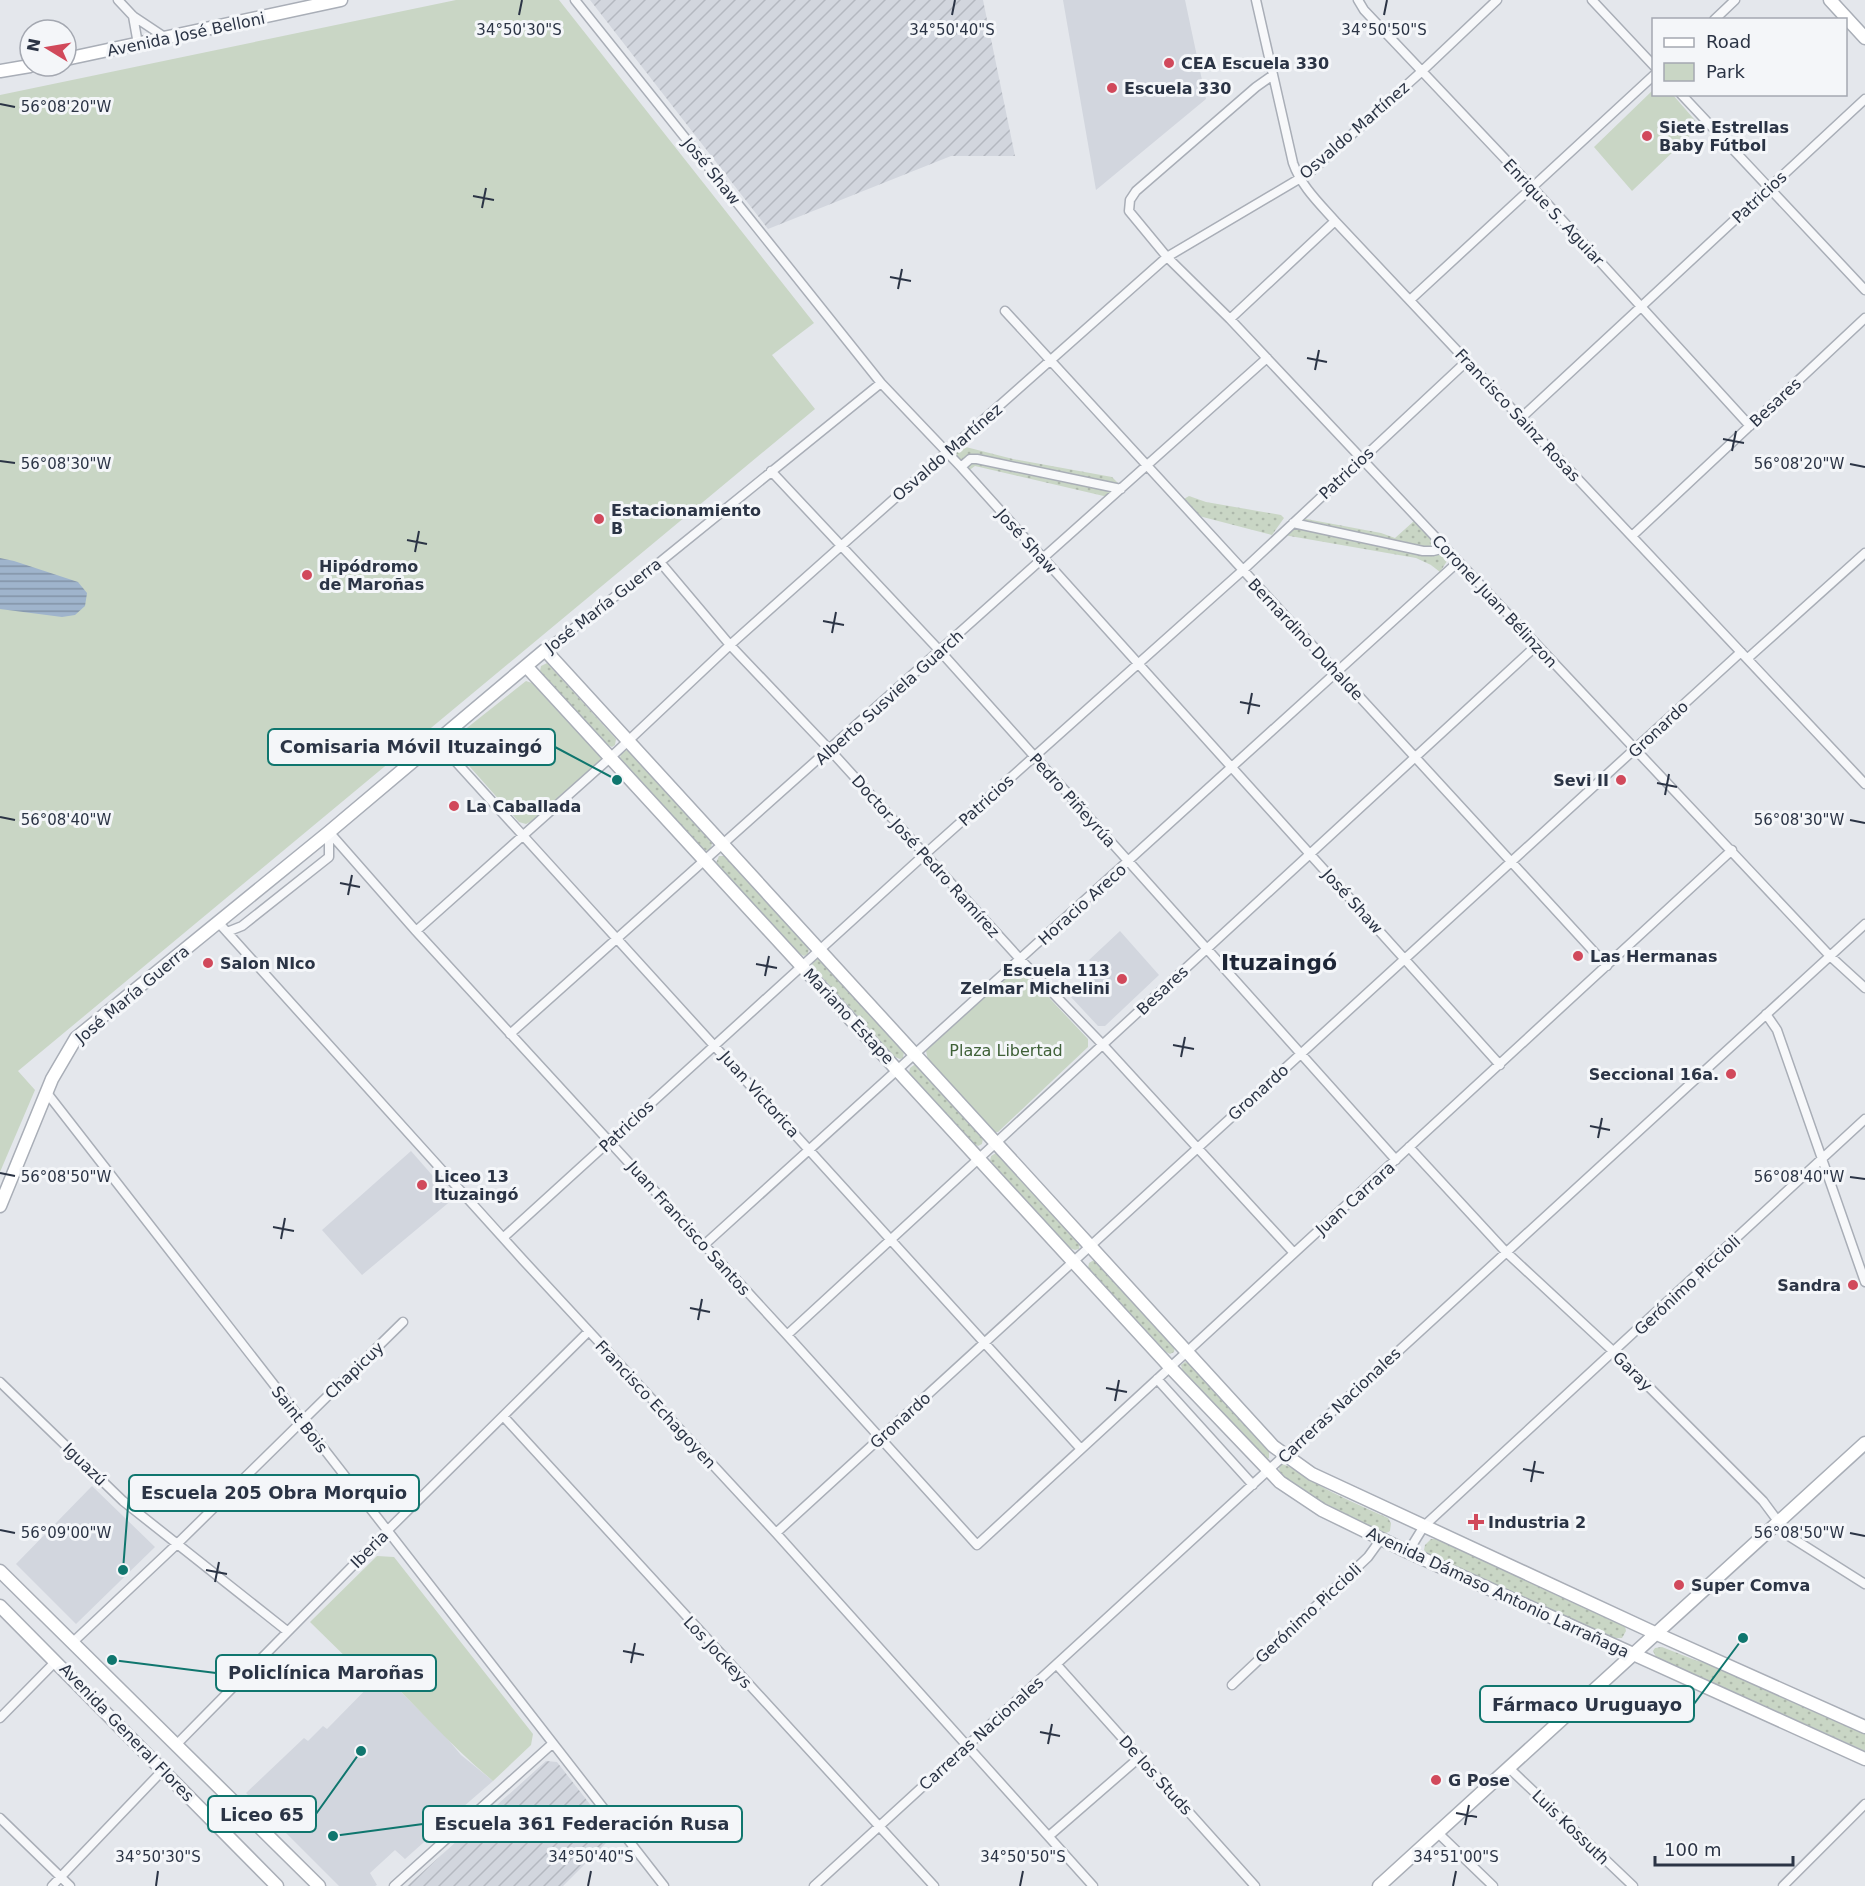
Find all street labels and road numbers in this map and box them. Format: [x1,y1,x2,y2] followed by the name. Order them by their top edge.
[105,8,267,60] street label: Avenida José Belloni
[1296,78,1413,183] street label: Osvaldo Martínez
[678,133,744,209] street label: José Shaw
[1499,155,1608,270] street label: Enrique S. Aguiar
[1728,167,1790,227] street label: Patricios
[1451,345,1584,486] street label: Francisco Sainz Rosas
[1746,374,1805,431] street label: Besares
[889,400,1006,505] street label: Osvaldo Martínez
[1315,443,1377,503] street label: Patricios
[992,504,1061,578] street label: José Shaw
[1428,531,1561,672] street label: Coronel Juan Bélinzon
[541,554,665,657] street label: José María Guerra
[1244,574,1367,704] street label: Bernardino Duhalde
[812,626,967,769] street label: Alberto Susviela Guarch
[1625,697,1692,762] street label: Gronardo
[1025,749,1120,851] street label: Pedro Piñeyrúa
[848,771,1004,941] street label: Doctor José Pedro Ramírez
[955,771,1018,830] street label: Patricios
[1034,860,1130,949] street label: Horacio Areco
[1318,864,1387,938] street label: José Shaw
[71,941,193,1048] street label: José María Guerra
[1133,962,1192,1019] street label: Besares
[799,965,898,1068] street label: Mariano Estape
[715,1047,803,1141] street label: Juan Victorica
[1224,1060,1292,1124] street label: Gronardo
[595,1096,657,1156] street label: Patricios
[623,1157,754,1299] street label: Juan Francisco Santos
[1311,1158,1399,1240] street label: Juan Carrara
[1630,1231,1744,1339] street label: Gerónimo Piccioli
[591,1336,720,1472] street label: Francisco Echagoyen
[321,1338,388,1403] street label: Chapicuy
[1274,1344,1405,1467] street label: Carreras Nacionales
[1609,1348,1656,1395] street label: Garay
[268,1382,332,1456] street label: Saint Bois
[866,1388,934,1452] street label: Gronardo
[59,1439,110,1490] street label: Iguazú
[1363,1523,1632,1662] street label: Avenida Dámaso Antonio Larrañaga
[347,1527,392,1572] street label: Iberia
[1251,1559,1365,1667] street label: Gerónimo Piccioli
[679,1612,756,1692] street label: Los Jockeys
[56,1659,198,1805] street label: Avenida General Flores
[915,1673,1047,1794] street label: Carreras Nacionales
[1115,1732,1196,1819] street label: De los Studs
[1528,1786,1613,1869] street label: Luis Kossuth

